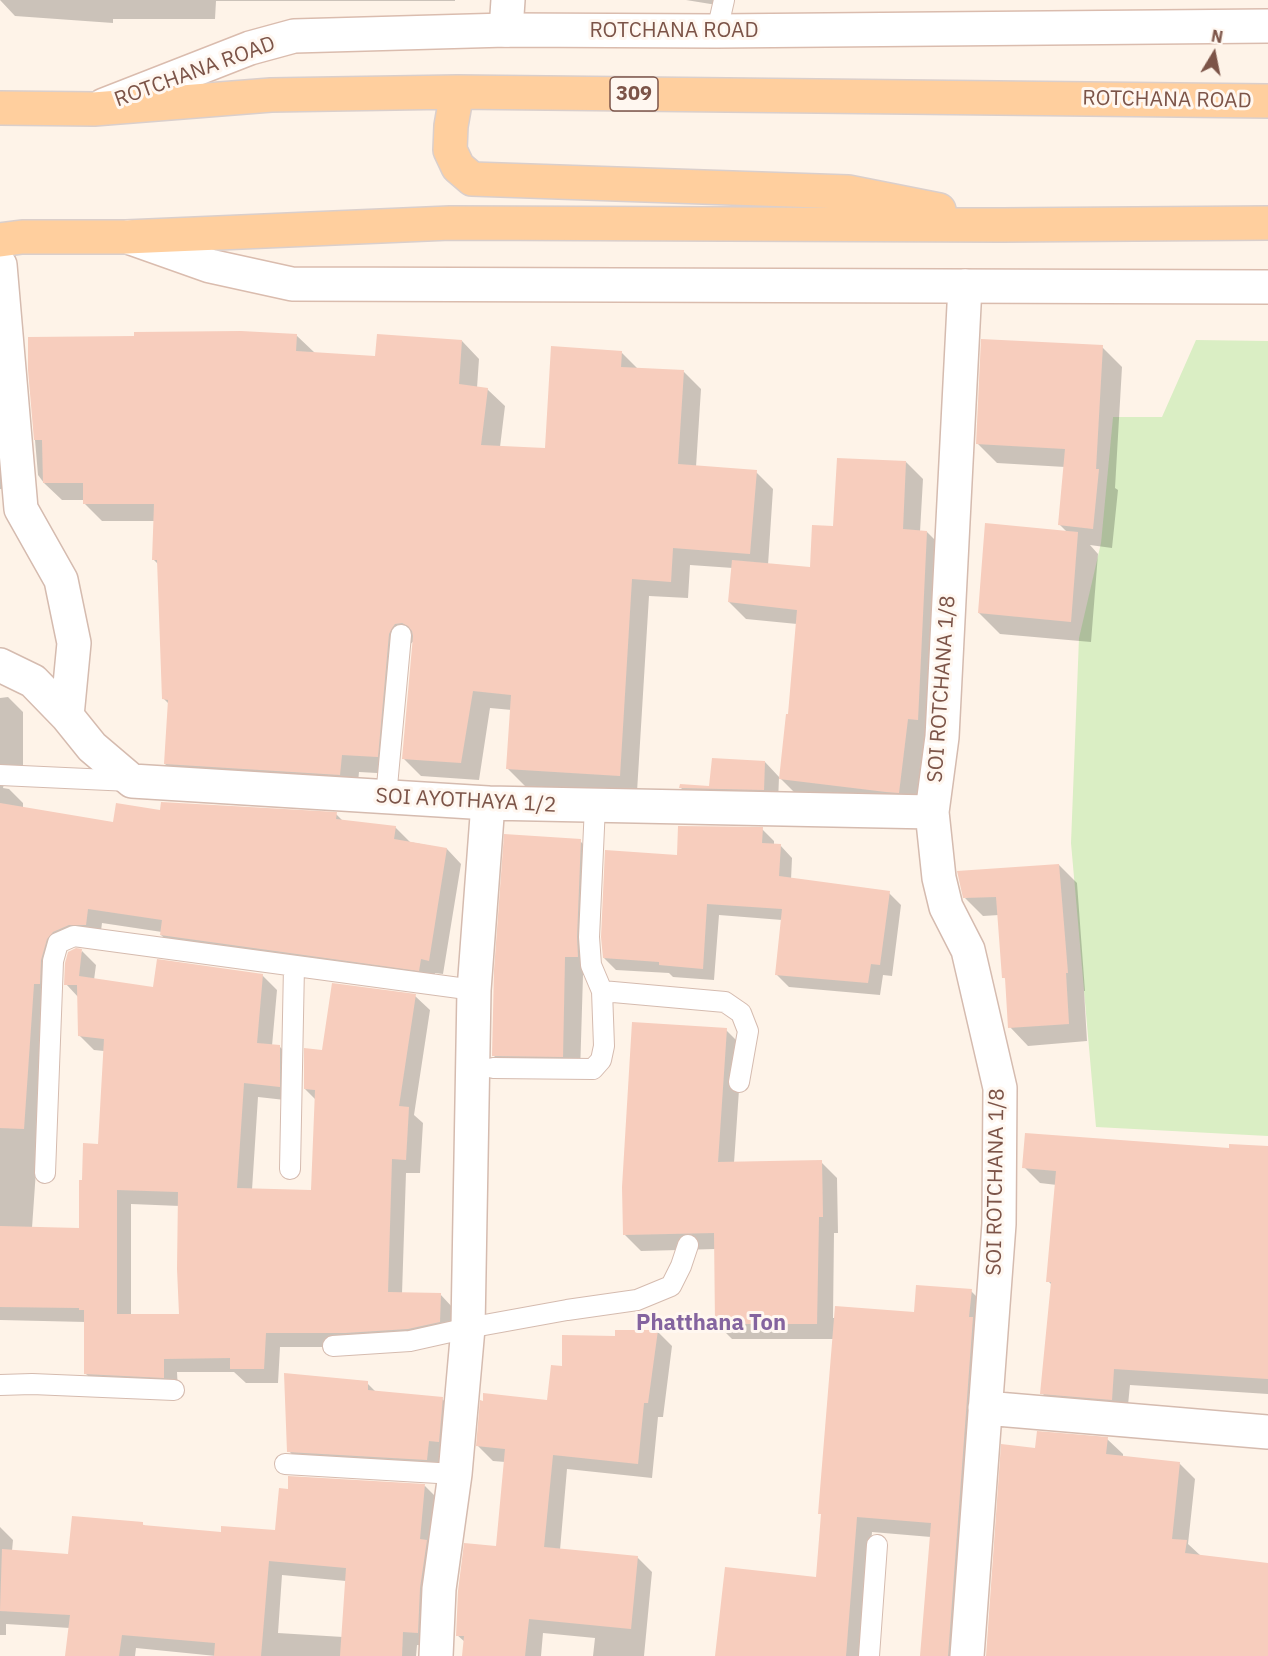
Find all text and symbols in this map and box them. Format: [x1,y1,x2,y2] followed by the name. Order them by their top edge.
[589,18,759,44] street label: ROTCHANA ROAD
[1184,24,1244,84] north arrow
[1210,25,1225,47] text: N
[111,31,279,113] street label: ROTCHANA ROAD
[610,77,658,111] road number: 309
[1082,86,1252,114] street label: ROTCHANA ROAD
[923,595,961,783] street label: SOI ROTCHANA 1/8
[375,784,557,818] street label: SOI AYOTHAYA 1/2
[982,1088,1010,1276] street label: SOI ROTCHANA 1/8
[636,1311,786,1337] district label: Phatthana Ton

